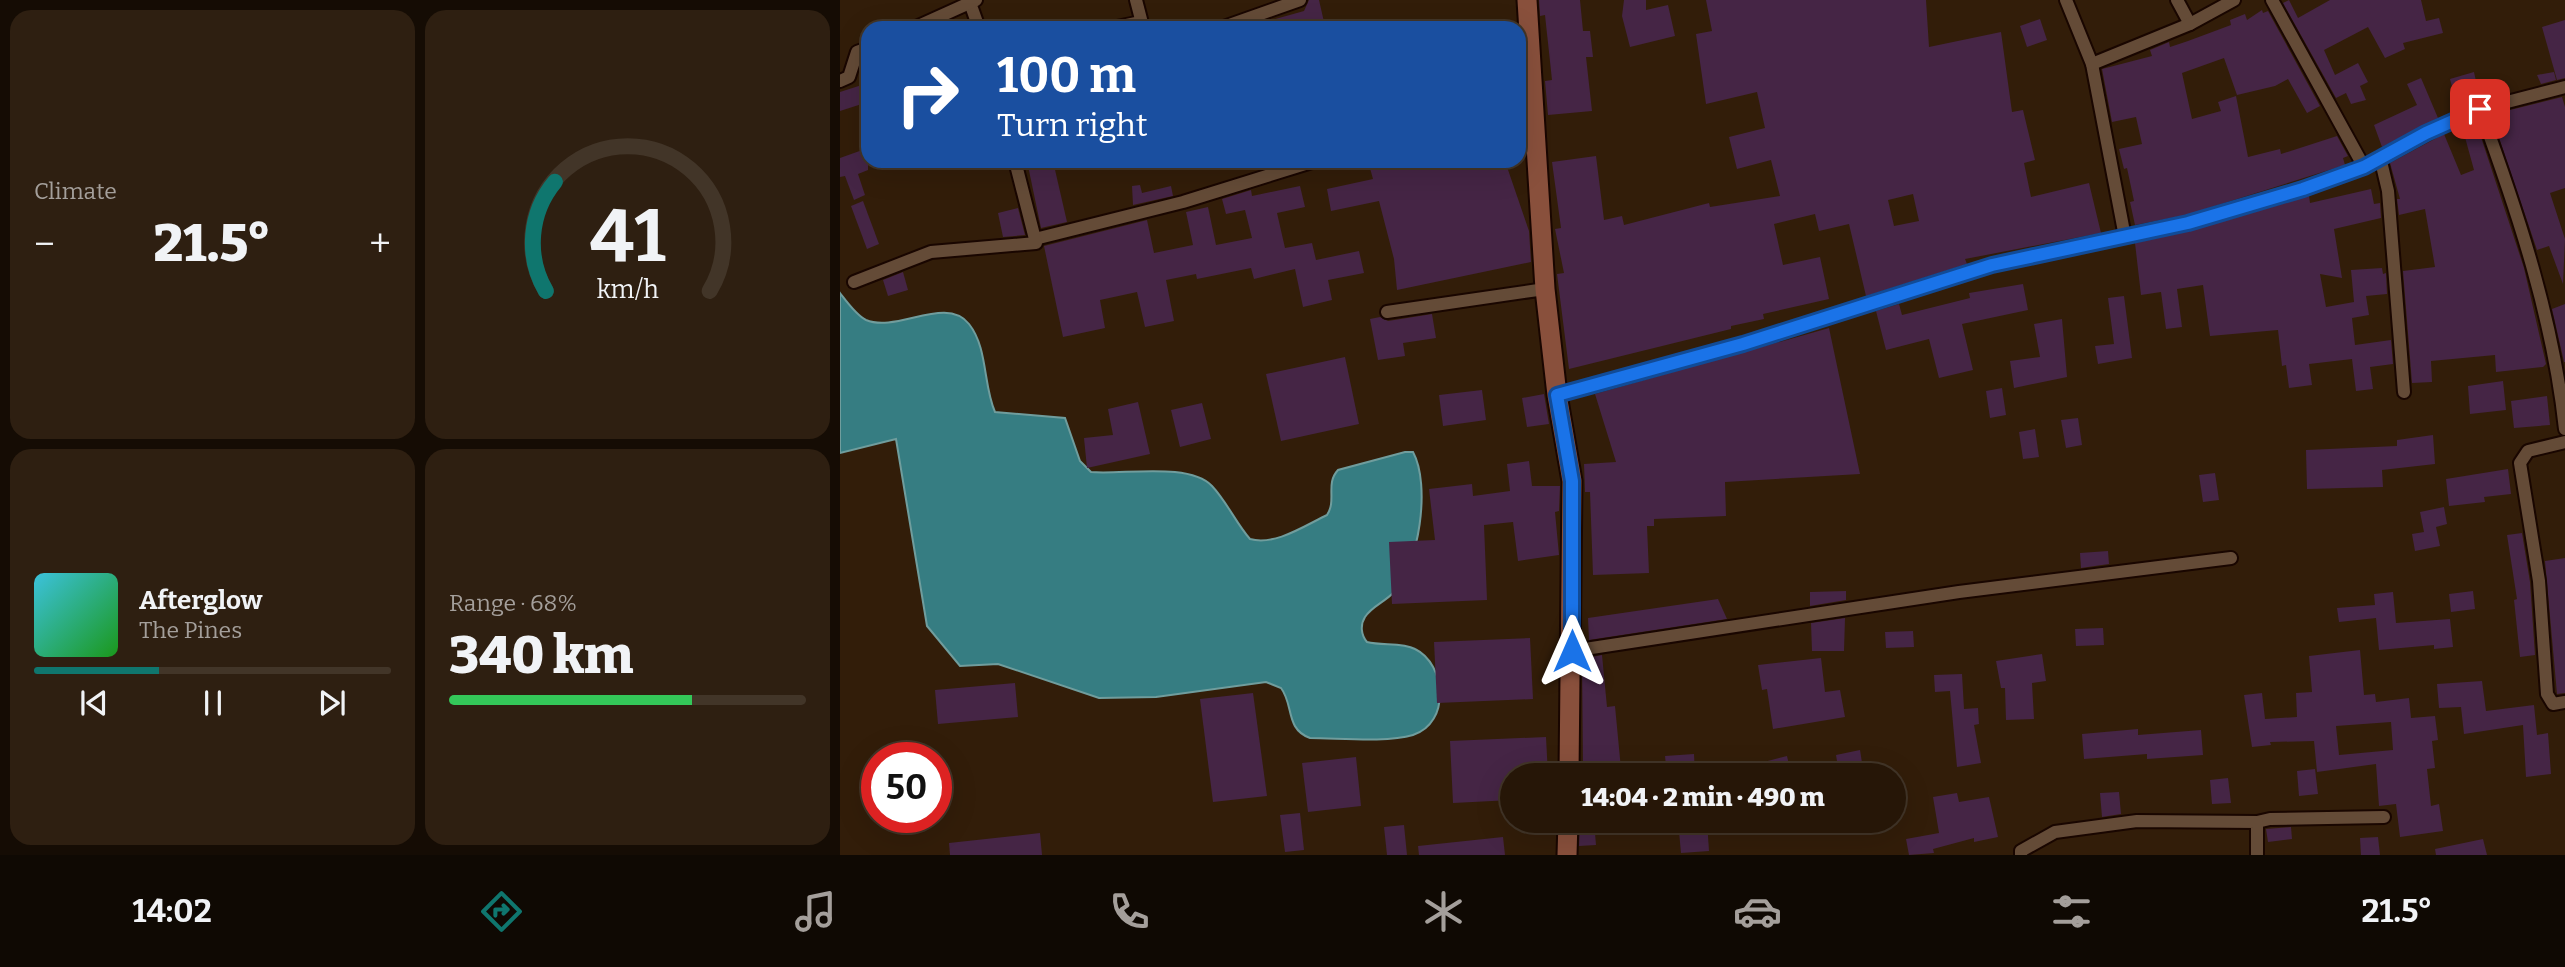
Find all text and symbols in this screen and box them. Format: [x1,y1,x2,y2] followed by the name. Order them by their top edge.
[997,46,1136,105] text: 100 m
[882,49,973,140] icon: right
[2450,79,2510,139] pin
[2461,90,2499,128] icon: arrive
[997,106,1148,144] text: Turn right
[34,177,117,205] text: Climate
[590,193,666,280] text: 41
[154,212,271,275] text: 21.5°
[34,221,55,267] text: −
[369,221,391,267] text: +
[597,274,659,304] text: km/h
[139,585,262,616] text: Afterglow
[449,589,577,617] text: Range · 68%
[1535,614,1609,688] position arrow
[139,616,242,644] text: The Pines
[449,624,634,687] text: 340 km
[75,684,113,722] icon: previous
[194,684,232,722] icon: pause
[313,684,351,722] icon: next
[861,742,952,833] speed limit sign: 50
[1581,782,1825,813] text: 14:04 · 2 min · 490 m
[477,887,526,936] icon: directions
[791,887,840,936] icon: music
[1105,887,1154,936] icon: phone
[1419,887,1468,936] icon: climate
[1733,887,1782,936] icon: car
[2047,887,2096,936] icon: filters
[133,892,212,930] text: 14:02
[2362,892,2432,930] text: 21.5°

